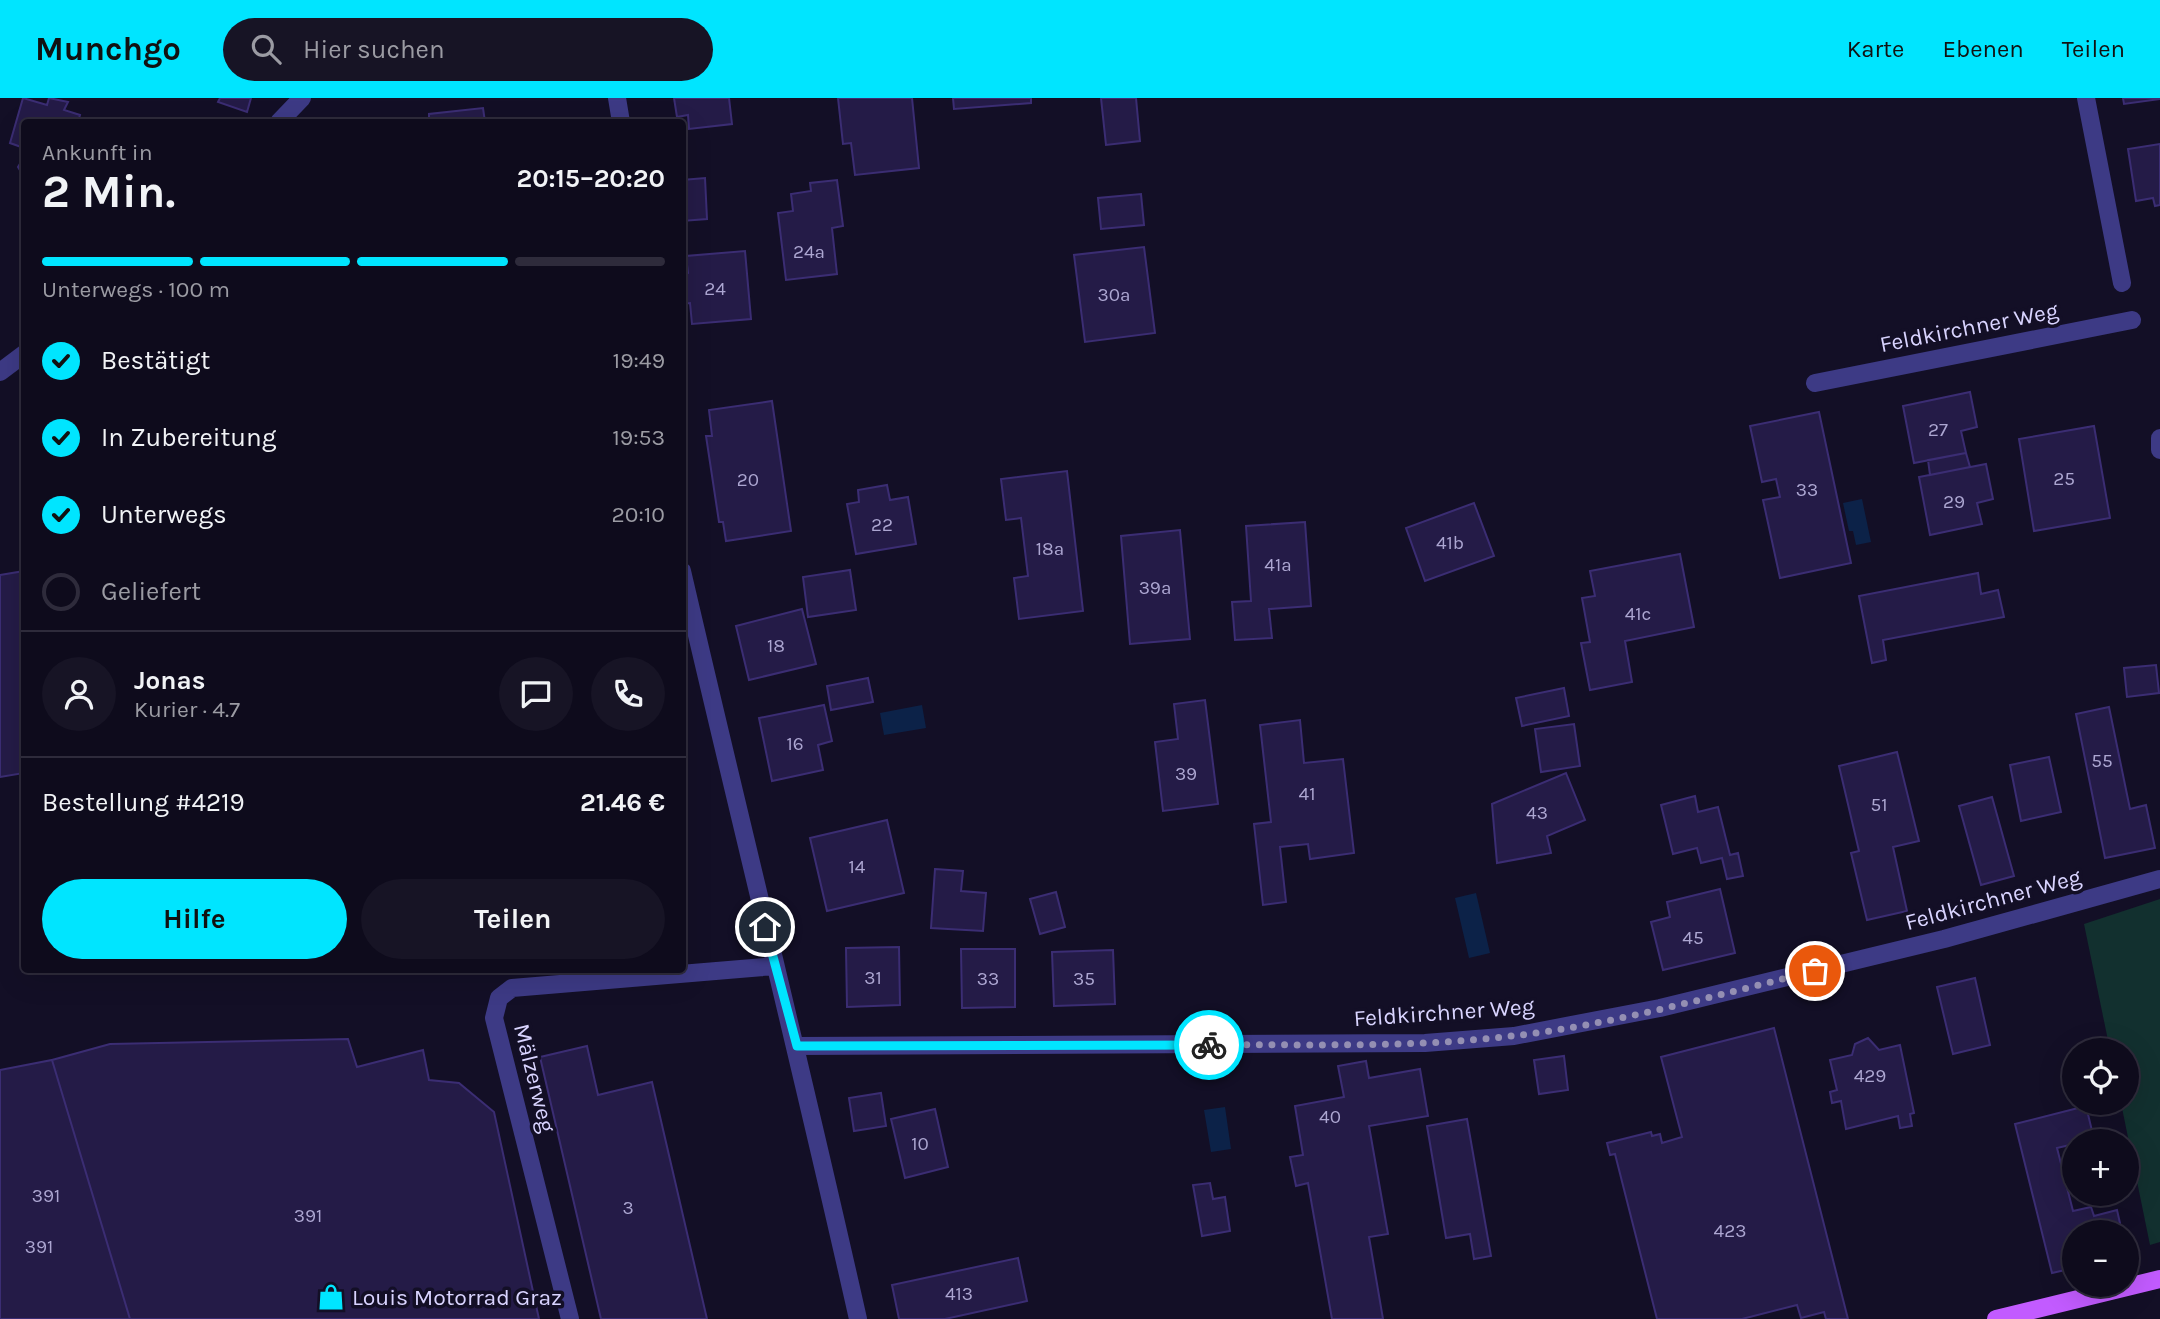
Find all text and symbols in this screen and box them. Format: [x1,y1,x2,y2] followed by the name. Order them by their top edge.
[223,18,713,81] search box
[35,30,181,68] text: Munchgo
[247,30,285,68] icon: search
[303,34,445,65] text: Hier suchen
[1847,35,1904,63] text: Karte
[1942,35,2024,63] text: Ebenen
[2062,35,2125,63] text: Teilen
[42,139,153,166] text: Ankunft in
[516,163,665,194] text: 20:15–20:20
[42,165,175,219] text: 2 Min.
[793,241,825,263] house number: 24a
[42,276,230,303] text: Unterwegs · 100 m
[704,278,726,300] house number: 24
[1098,284,1130,306] house number: 30a
[1878,297,2061,358] street label: Feldkirchner Weg
[42,342,80,380] icon: check
[101,345,210,376] text: Bestätigt
[613,347,665,374] text: 19:49
[42,419,80,457] icon: check
[1928,419,1948,441] house number: 27
[101,422,276,453] text: In Zubereitung
[612,424,665,451] text: 19:53
[2053,468,2075,490] house number: 25
[737,469,759,491] house number: 20
[1796,479,1818,501] house number: 33
[1943,491,1965,513] house number: 29
[42,496,80,534] icon: check
[101,499,227,530] text: Unterwegs
[611,501,665,528] text: 20:10
[871,514,893,536] house number: 22
[1436,532,1464,554] house number: 41b
[1036,538,1064,560] house number: 18a
[1264,554,1292,576] house number: 41a
[101,576,201,607] text: Geliefert
[1139,577,1171,599] house number: 39a
[1625,603,1651,625] house number: 41c
[767,635,785,657] house number: 18
[42,657,116,731] button: person
[499,657,573,731] button: chat
[591,657,665,731] button: phone
[134,665,205,696] text: Jonas
[134,696,240,723] text: Kurier · 4.7
[786,733,804,755] house number: 16
[2091,750,2113,772] house number: 55
[1175,763,1197,785] house number: 39
[1299,783,1315,805] house number: 41
[42,787,245,818] text: Bestellung #4219
[580,787,665,818] text: 21.46 €
[1870,794,1888,816] house number: 51
[1526,802,1548,824] house number: 43
[849,856,866,878] house number: 14
[1902,863,2084,936] street label: Feldkirchner Weg
[42,879,347,959] button: Hilfe
[361,879,665,959] button: Teilen
[735,897,795,957] pin
[746,908,784,946] icon: home
[1682,927,1704,949] house number: 45
[1785,941,1845,1001] pin
[1796,952,1834,990] icon: bag
[864,967,882,989] house number: 31
[977,968,999,990] house number: 33
[1073,968,1095,990] house number: 35
[1353,993,1535,1032] street label: Feldkirchner Weg
[1174,1010,1244,1080] courier
[508,1021,561,1135] street label: Mälzerweg
[1190,1026,1228,1064] icon: bike
[2062,1038,2139,1297] map controls
[2062,1038,2139,1115] button: locate
[1854,1065,1886,1087] house number: 429
[1319,1106,1341,1128] house number: 40
[2062,1129,2139,1206] button: +
[911,1133,929,1155] house number: 10
[32,1185,60,1207] house number: 391
[622,1197,634,1219] house number: 3
[294,1205,322,1227] house number: 391
[1714,1220,1746,1242] house number: 423
[2062,1220,2139,1297] button: −
[25,1236,53,1258] house number: 391
[316,1282,346,1312] shop icon: Louis Motorrad Graz
[945,1283,973,1305] house number: 413
[352,1284,562,1311] place label: Louis Motorrad Graz

